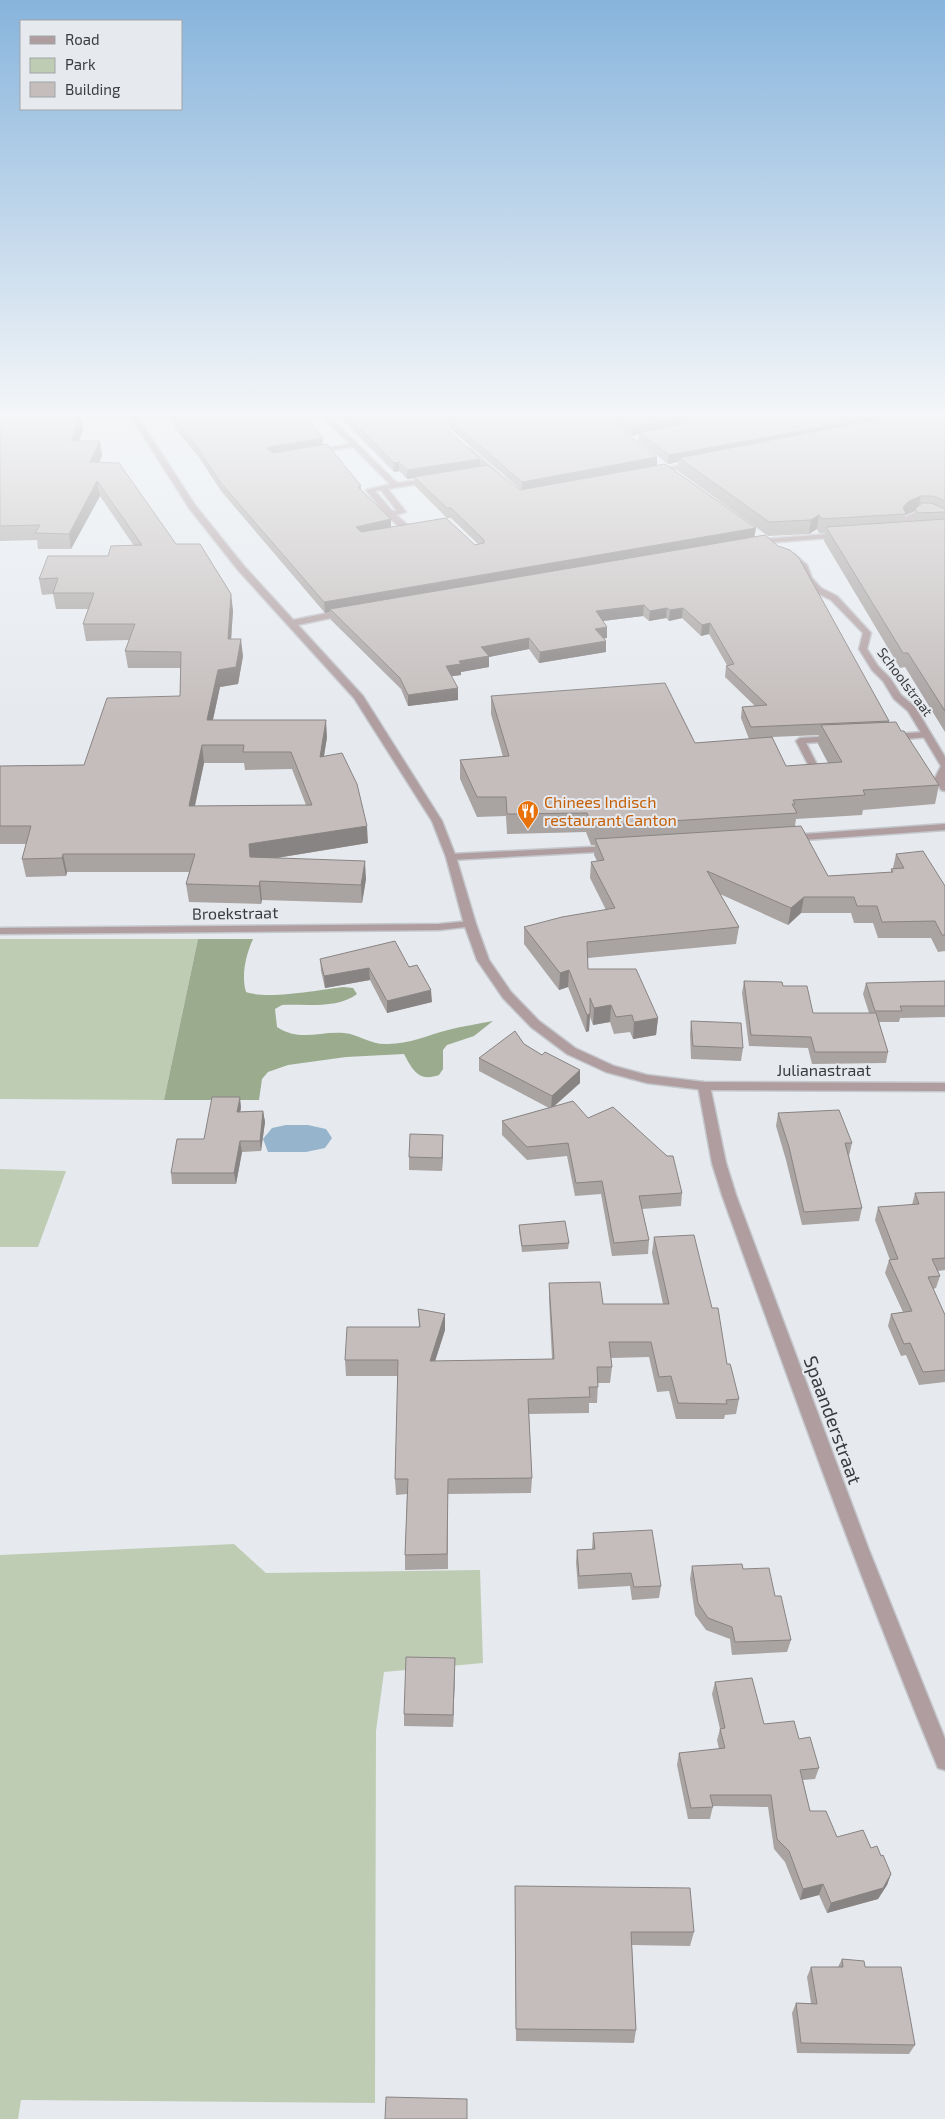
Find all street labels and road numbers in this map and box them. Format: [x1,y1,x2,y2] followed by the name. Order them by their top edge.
[874,644,937,719] street label: Schoolstraat
[192,902,278,923] street label: Broekstraat
[777,1060,871,1079] street label: Julianastraat
[800,1353,867,1487] street label: Spaanderstraat

